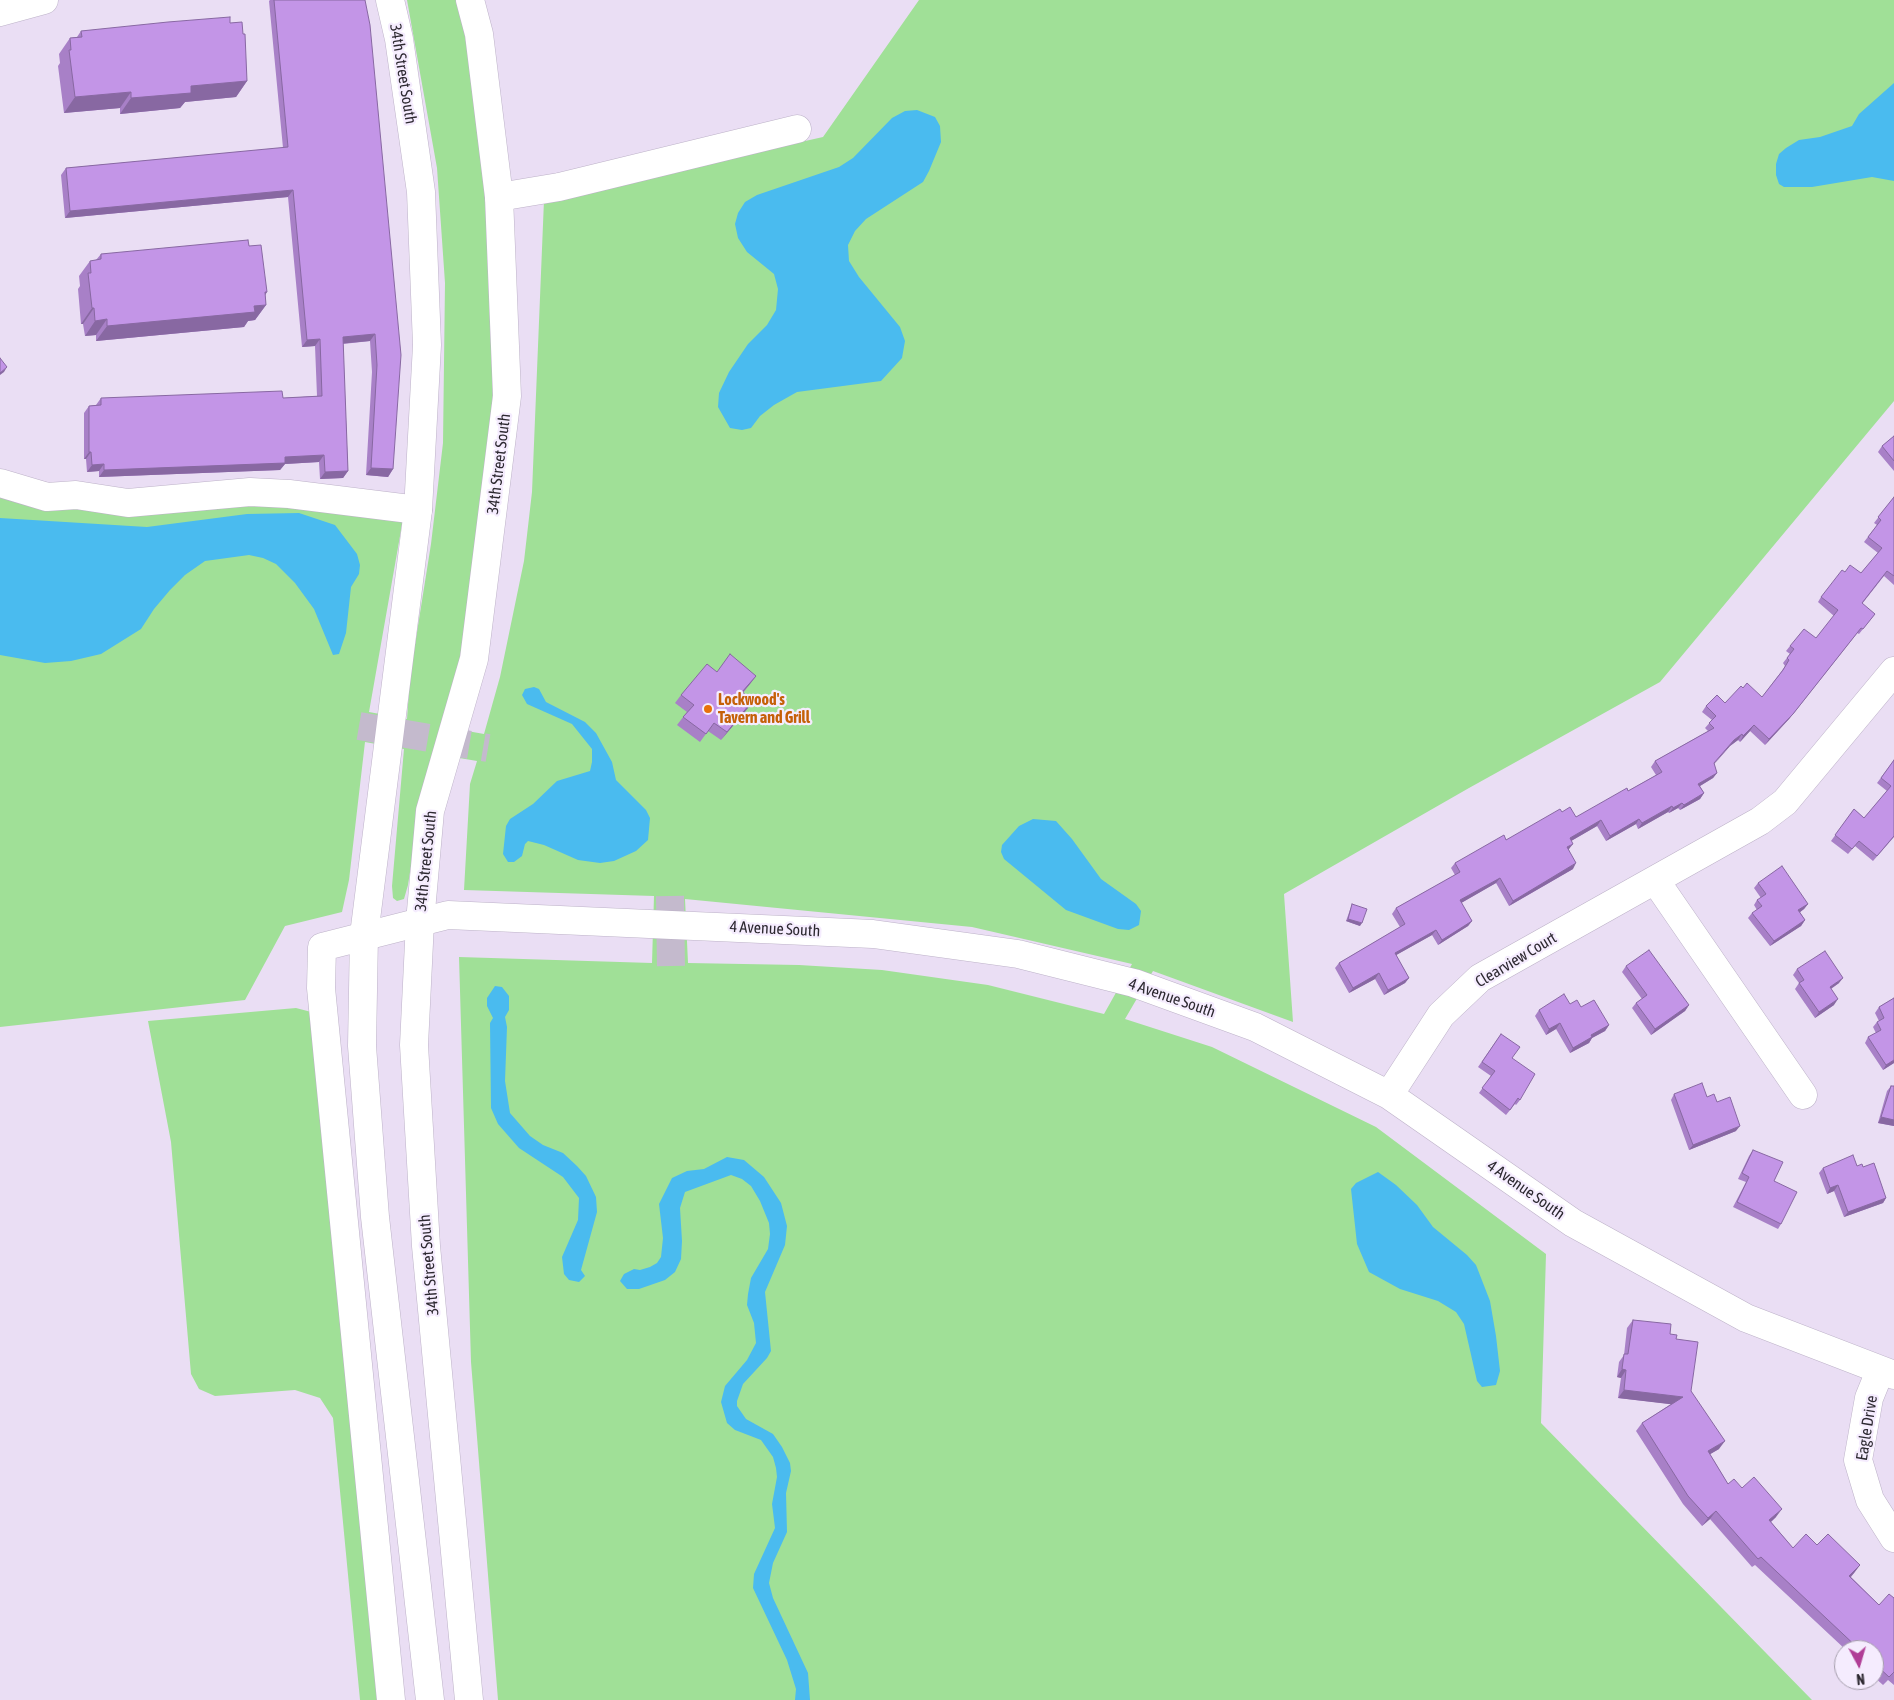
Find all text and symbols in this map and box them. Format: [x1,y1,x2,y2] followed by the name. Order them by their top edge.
[386,23,420,125] street label: 34th Street South
[483,413,515,515] street label: 34th Street South
[718,690,810,728] place label: Lockwood's Tavern and Grill
[702,703,714,715] marker: Lockwood's Tavern and Grill
[411,810,441,912] street label: 34th Street South
[729,917,821,941] street label: 4 Avenue South
[1472,928,1560,992] street label: Clearview Court
[1126,974,1218,1022] street label: 4 Avenue South
[1483,1156,1569,1224] street label: 4 Avenue South
[415,1214,443,1316] street label: 34th Street South
[1852,1394,1882,1462] street label: Eagle Drive
[1834,1640,1884,1690] north arrow
[1856,1671,1865,1687] text: N

